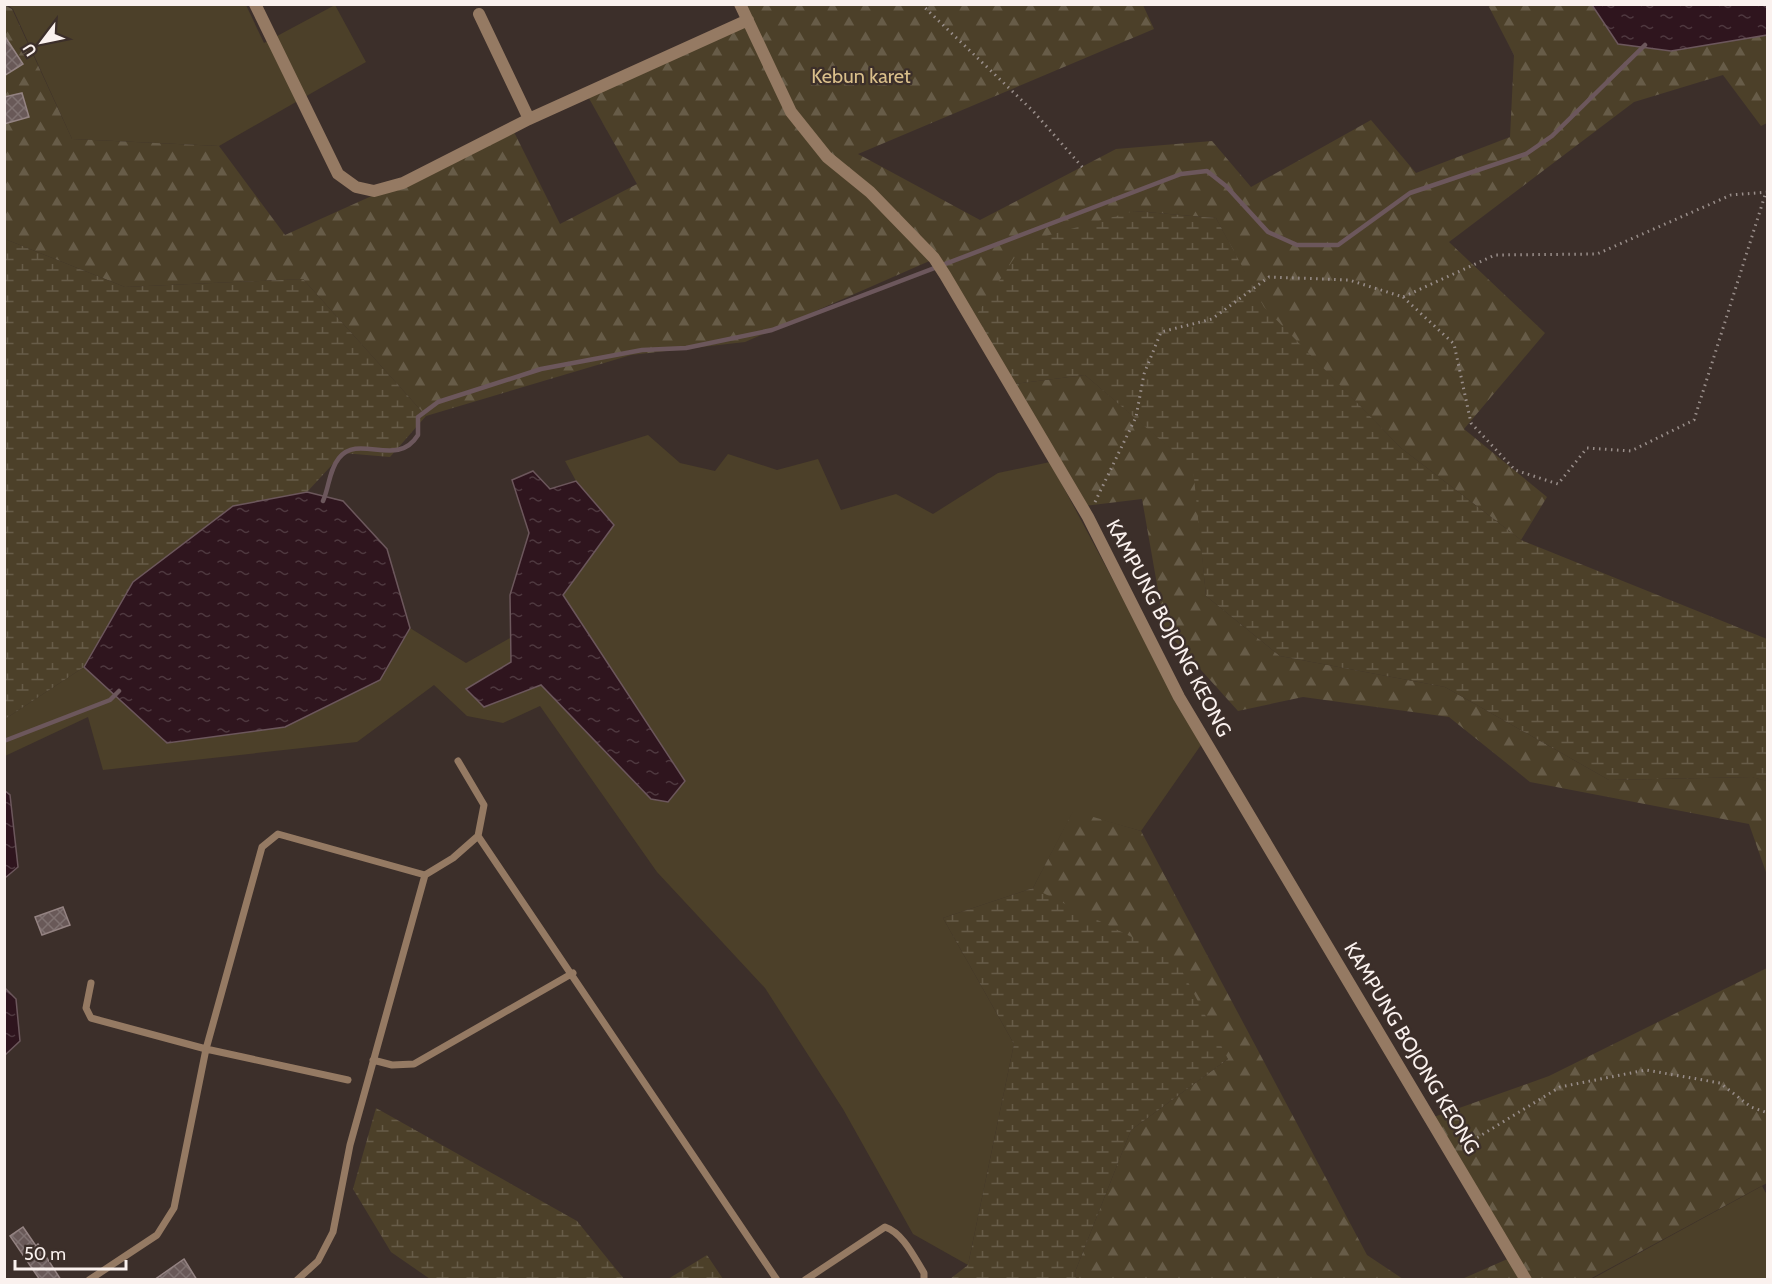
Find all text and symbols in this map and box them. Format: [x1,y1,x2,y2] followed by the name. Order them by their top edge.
[12,12,72,72] north arrow
[19,40,41,60] text: U
[811,64,911,88] park label: Kebun karet
[1101,515,1237,741] street label: KAMPUNG BOJONG KEONG
[1339,938,1485,1158] street label: KAMPUNG BOJONG KEONG
[15,1233,126,1271] scale bar
[24,1243,66,1265] text: 50 m

